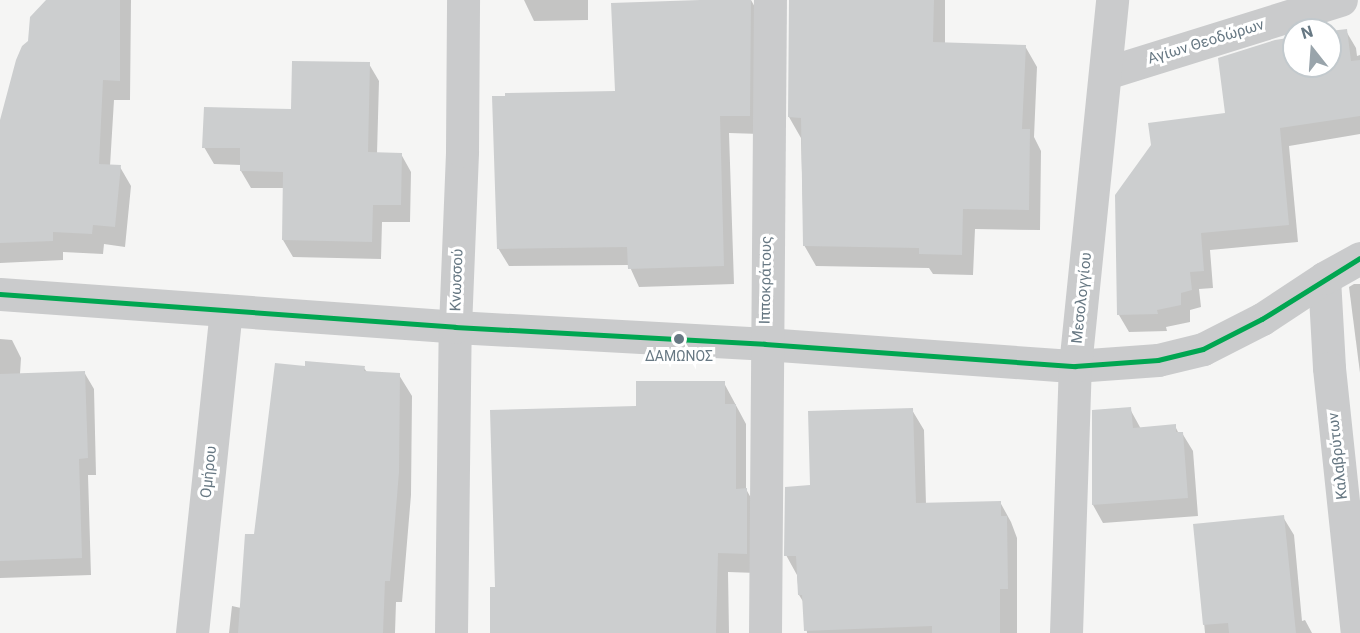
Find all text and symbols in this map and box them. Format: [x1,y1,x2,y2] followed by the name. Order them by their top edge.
[1146,16,1266,68] street label: Αγίων Θεοδώρων
[1282,18,1342,78] north arrow
[1299,21,1315,43] text: N
[756,236,776,324] street label: Ιπποκράτους
[447,248,467,312] street label: Κνωσσού
[1068,251,1096,345] street label: Μεσολογγίου
[673,333,685,345] marker: ΔΑΜΩΝΟΣ
[645,348,713,364] place label: ΔΑΜΩΝΟΣ
[1324,412,1352,500] street label: Καλαβρύτων
[197,445,221,499] street label: Ομήρου

